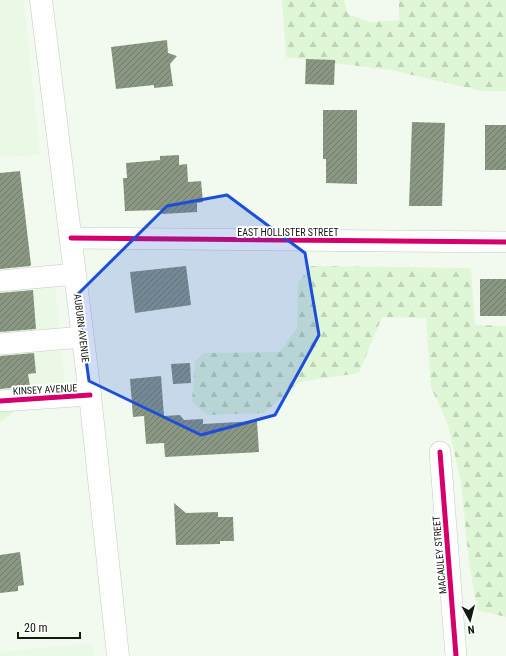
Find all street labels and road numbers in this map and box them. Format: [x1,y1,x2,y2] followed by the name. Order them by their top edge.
[237,227,339,238] street label: EAST HOLLISTER STREET
[72,293,91,363] street label: AUBURN AVENUE
[13,382,78,397] street label: KINSEY AVENUE
[431,515,448,595] street label: MACAULEY STREET

